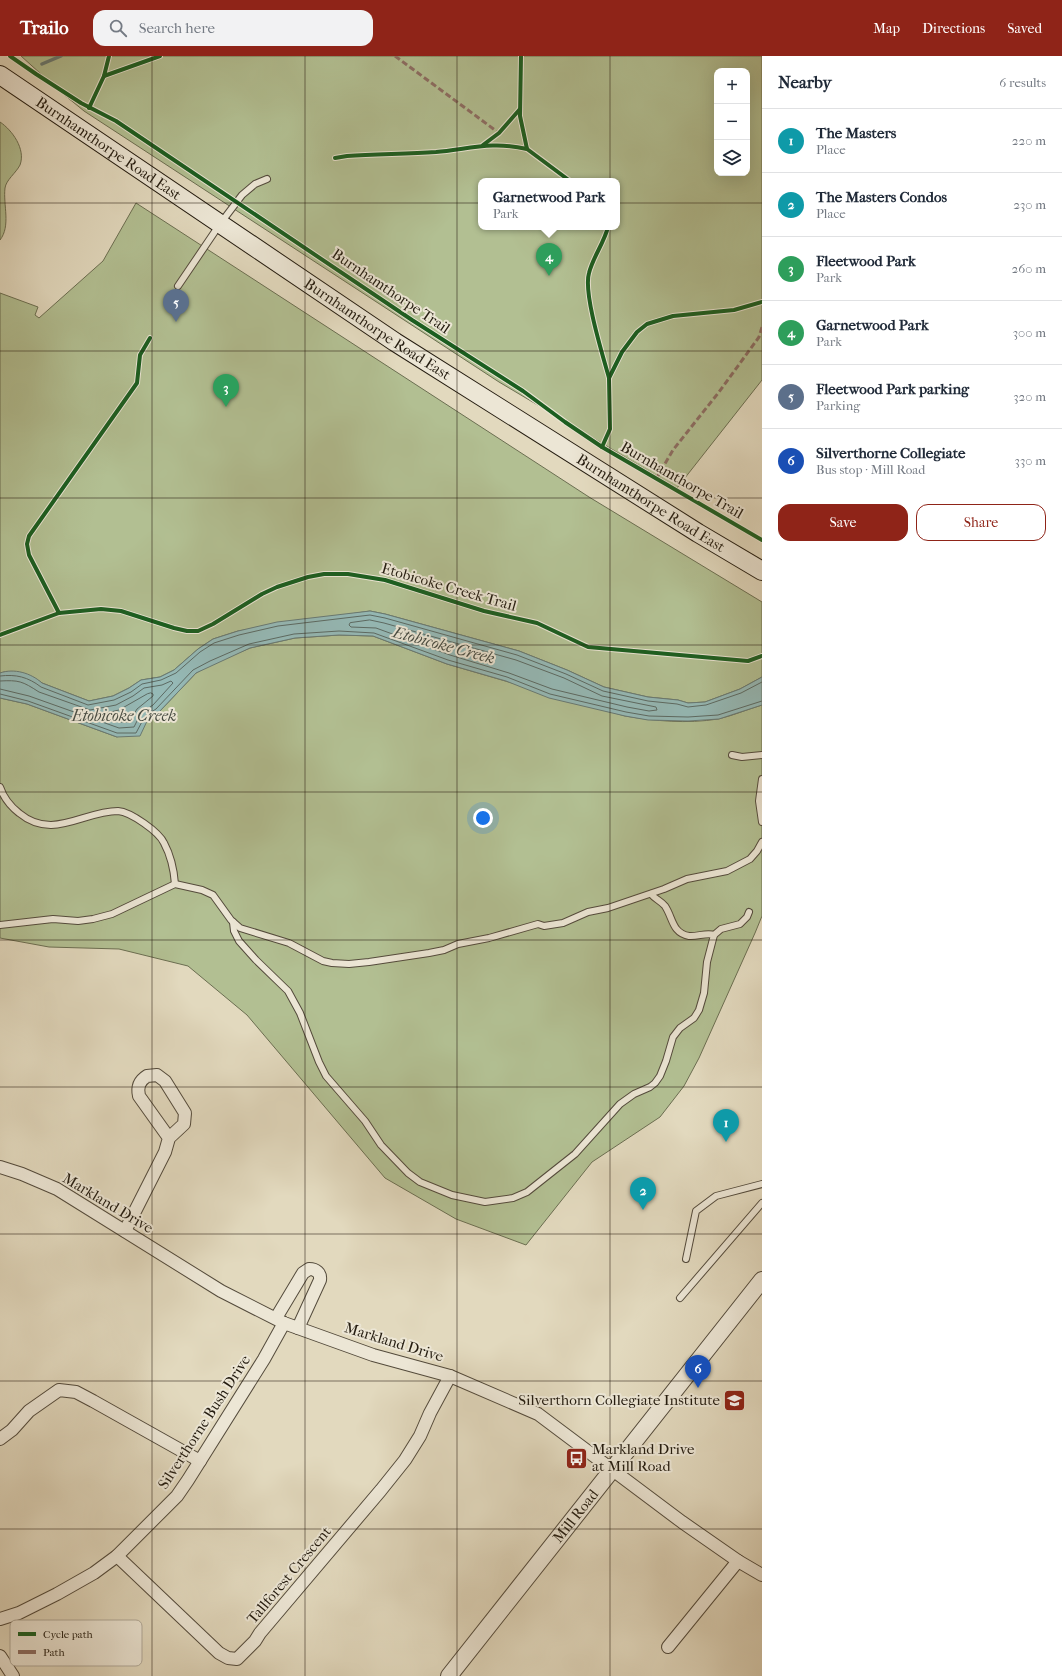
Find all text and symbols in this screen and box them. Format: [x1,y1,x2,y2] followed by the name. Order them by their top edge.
[93,10,373,46] search box
[20,17,69,39] text: Trailo
[107,17,129,39] icon: search
[139,19,215,37] text: Search here
[873,20,900,37] text: Map
[922,20,985,37] text: Directions
[1007,20,1042,37] text: Saved
[714,68,750,176] map controls
[714,68,750,104] button: +
[778,72,832,92] text: Nearby
[999,75,1046,90] text: 6 results
[32,93,185,204] street label: Burnhamthorpe Road East
[714,104,750,140] button: −
[816,124,896,142] text: The Masters
[789,133,793,148] text: 1
[1012,133,1046,148] text: 220 m
[714,140,750,176] button: layers
[816,142,846,157] text: Place
[478,178,620,230] popup
[493,188,605,206] text: Garnetwood Park
[816,188,947,206] text: The Masters Condos
[788,197,794,212] text: 2
[1013,197,1046,212] text: 230 m
[493,206,519,221] text: Park
[816,206,846,221] text: Place
[536,243,562,276] pin: 4
[328,245,454,337] street label: Burnhamthorpe Trail
[816,252,916,270] text: Fleetwood Park
[788,261,794,276] text: 3
[1012,261,1046,276] text: 260 m
[816,270,842,285] text: Park
[301,274,454,384] street label: Burnhamthorpe Road East
[163,289,189,322] pin: 5
[816,316,929,334] text: Garnetwood Park
[787,325,795,340] text: 4
[1013,325,1046,340] text: 300 m
[816,334,842,349] text: Park
[213,374,239,407] pin: 3
[816,380,969,398] text: Fleetwood Park parking
[788,389,794,404] text: 5
[1013,389,1046,404] text: 320 m
[816,398,860,413] text: Parking
[617,438,747,522] street label: Burnhamthorpe Trail
[816,444,965,462] text: Silverthorne Collegiate
[573,450,729,556] street label: Burnhamthorpe Road East
[787,453,795,468] text: 6
[1015,453,1046,468] text: 330 m
[816,462,925,477] text: Bus stop · Mill Road
[778,504,908,541] button: Save
[916,504,1046,541] button: Share
[379,559,519,615] street label: Etobicoke Creek Trail
[390,622,497,668] water label: Etobicoke Creek
[71,706,176,725] water label: Etobicoke Creek
[473,808,493,828] your location
[713,1109,739,1142] pin: 1
[59,1169,157,1237] street label: Markland Drive
[630,1177,656,1210] pin: 2
[342,1318,446,1366] street label: Markland Drive
[154,1351,254,1492] street label: Silverthorne Bush Drive
[685,1355,711,1388] pin: 6
[722,1387,748,1413] school or university icon: Silverthorn Collegiate Institute
[518,1391,721,1409] place label: Silverthorn Collegiate Institute
[592,1440,695,1475] place label: Markland Drive at Mill Road
[564,1445,590,1471] bus stop icon: Markland Drive at Mill Road
[549,1485,603,1546] street label: Mill Road
[243,1522,335,1627] street label: Tallforest Crescent
[10,1620,142,1666] legend
[43,1628,94,1641] text: Cycle path
[43,1646,66,1659] text: Path

